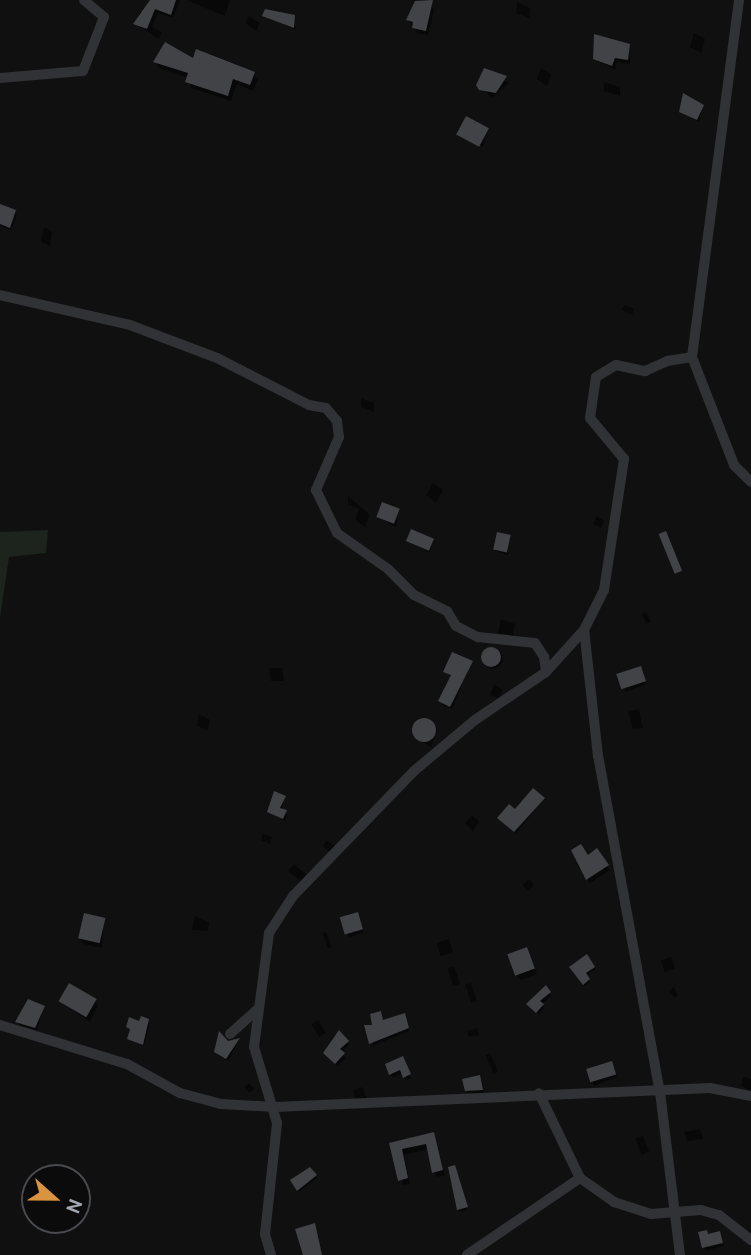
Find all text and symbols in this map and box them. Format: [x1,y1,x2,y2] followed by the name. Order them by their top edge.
[21,1164,91,1234] north arrow
[61,1196,87,1216] text: N

